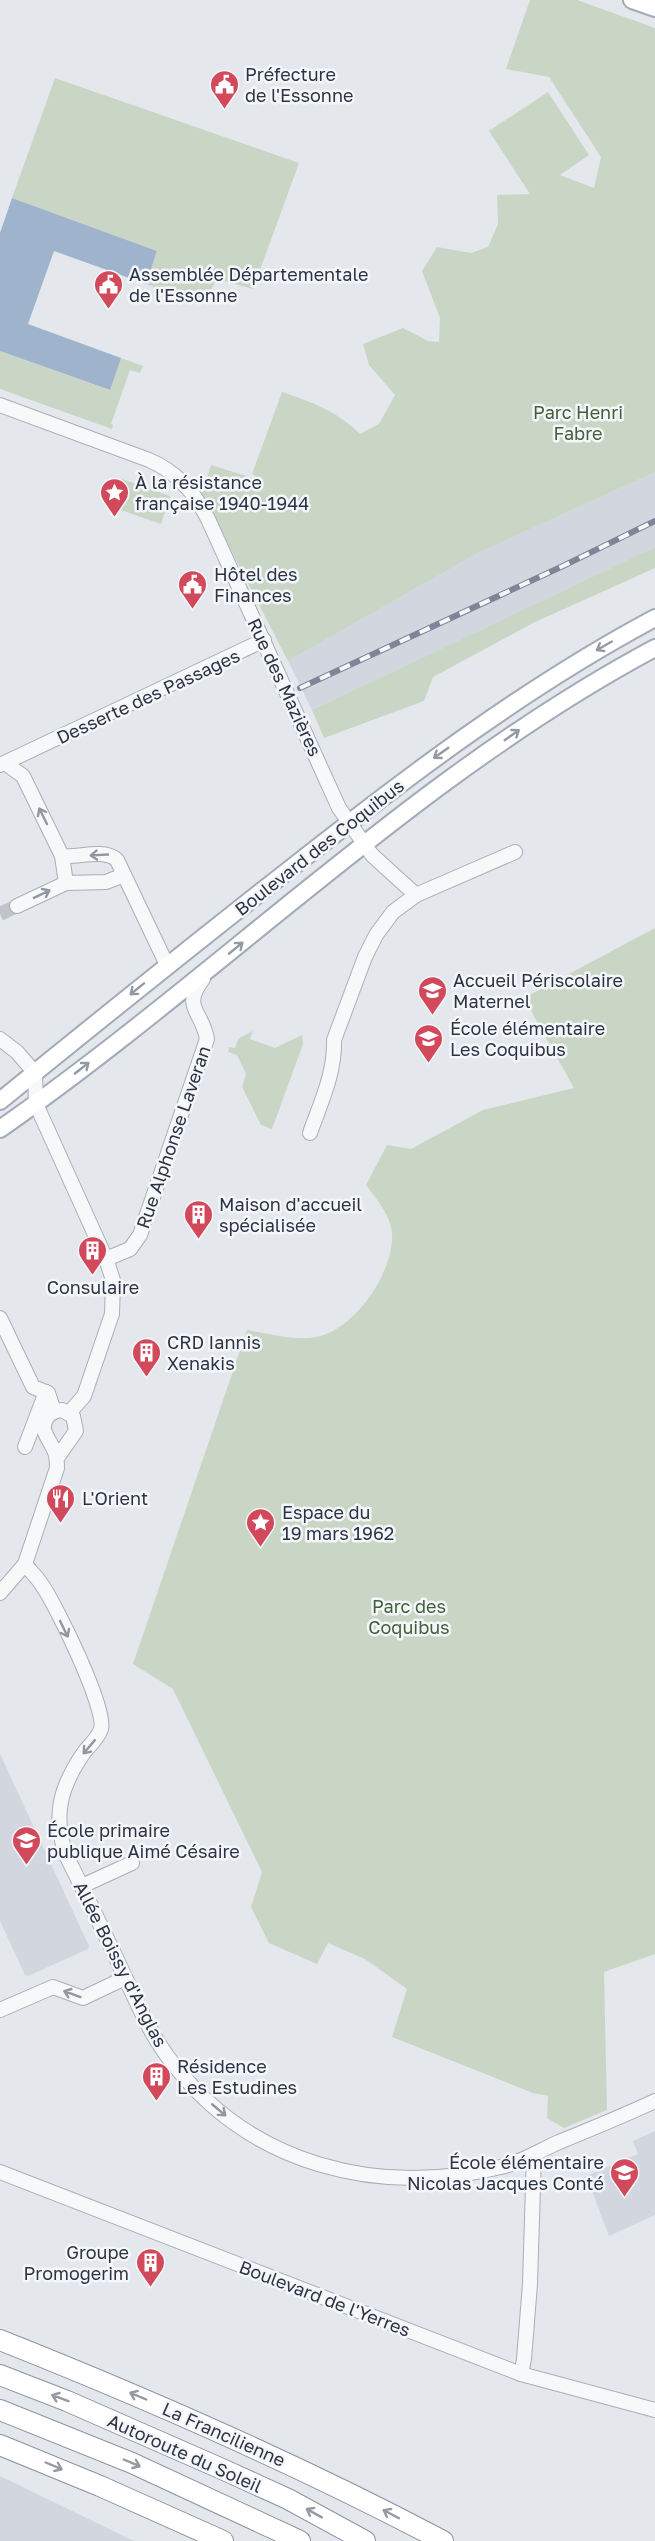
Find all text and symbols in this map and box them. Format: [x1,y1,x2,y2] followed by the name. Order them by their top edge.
[245,63,353,106] place label: Préfecture de l'Essonne
[208,68,240,110] public building icon: Préfecture de l'Essonne
[129,263,368,306] place label: Assemblée Départementale de l'Essonne
[92,268,124,310] public building icon: Assemblée Départementale de l'Essonne
[533,401,623,444] park label: Parc Henri Fabre
[135,471,309,514] place label: À la résistance française 1940-1944
[98,476,130,518] place icon: À la résistance française 1940-1944
[214,563,297,606] place label: Hôtel des Finances
[177,568,209,610] public building icon: Hôtel des Finances
[243,614,327,760] street label: Rue des Mazières
[596,640,613,652] one-way arrow
[53,644,243,748] street label: Desserte des Passages
[503,728,519,741] one-way arrow
[433,747,449,759] one-way arrow
[230,774,408,920] street label: Boulevard des Coquibus
[36,808,48,826] one-way arrow
[89,849,109,860] one-way arrow
[32,888,50,900] one-way arrow
[228,942,244,955] one-way arrow
[453,969,623,1012] place label: Accueil Périscolaire Maternel
[416,974,448,1016] school or university icon: Accueil Périscolaire Maternel
[129,983,145,996] one-way arrow
[450,1017,605,1060] place label: École élémentaire Les Coquibus
[413,1022,445,1064] school or university icon: École élémentaire Les Coquibus
[131,1043,215,1231] street label: Rue Alphonse Laveran
[74,1061,90,1074] one-way arrow
[219,1193,362,1236] place label: Maison d'accueil spécialisée
[182,1198,214,1240] building icon: Maison d'accueil spécialisée
[77,1234,109,1276] building icon: Consulaire
[47,1276,139,1298] place label: Consulaire
[167,1331,261,1374] place label: CRD Iannis Xenakis
[130,1336,162,1378] building icon: CRD Iannis Xenakis
[45,1482,77,1524] restaurant icon: L'Orient
[82,1487,148,1509] place label: L'Orient
[282,1501,394,1544] place label: Espace du 19 mars 1962
[245,1506,277,1548] place icon: Espace du 19 mars 1962
[368,1595,450,1638] park label: Parc des Coquibus
[59,1620,71,1638] one-way arrow
[83,1739,96,1755] one-way arrow
[47,1819,240,1862] place label: École primaire publique Aimé Césaire
[10,1824,42,1866] school or university icon: École primaire publique Aimé Césaire
[70,1877,172,2051] street label: Allée Boissy d'Anglas
[63,1987,82,1998] one-way arrow
[177,2055,297,2098] place label: Résidence Les Estudines
[140,2060,172,2102] building icon: Résidence Les Estudines
[211,2103,226,2117] one-way arrow
[407,2151,604,2194] place label: École élémentaire Nicolas Jacques Conté
[609,2156,641,2198] school or university icon: École élémentaire Nicolas Jacques Conté
[24,2241,129,2284] place label: Groupe Promogerim
[134,2246,166,2288] building icon: Groupe Promogerim
[236,2255,414,2341] street label: Boulevard de l'Yerres
[130,2390,148,2401] one-way arrow
[51,2392,69,2403] one-way arrow
[159,2397,289,2471] street label: La Francilienne
[104,2409,266,2497] street label: Autoroute du Soleil
[123,2459,141,2470] one-way arrow
[45,2461,63,2473] one-way arrow
[305,2507,323,2518] one-way arrow
[383,2508,400,2520] one-way arrow

